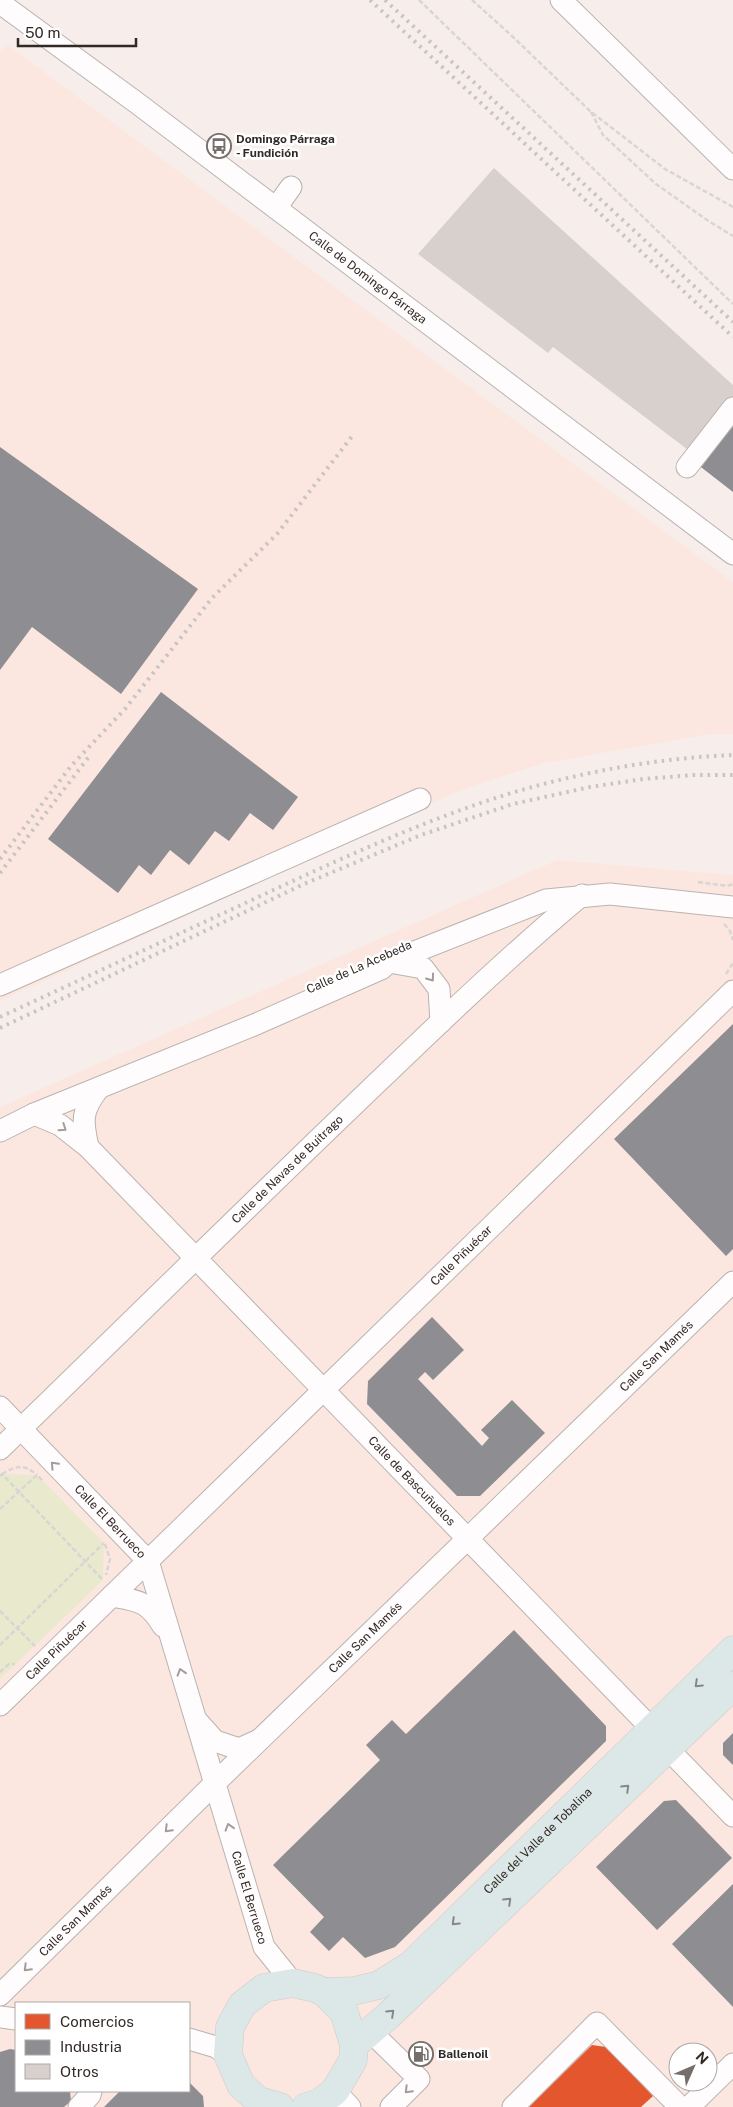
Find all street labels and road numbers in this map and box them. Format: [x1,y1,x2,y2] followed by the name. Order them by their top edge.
[306,228,430,327] street label: Calle de Domingo Párraga
[304,938,414,996] street label: Calle de La Acebeda
[229,1112,346,1226] street label: Calle de Navas de Buitrago
[428,1222,495,1289] street label: Calle Piñuécar
[617,1318,696,1395] street label: Calle San Mamés
[365,1433,458,1529] street label: Calle de Bascuñuelos
[72,1482,149,1561] street label: Calle El Berrueco
[326,1599,405,1676] street label: Calle San Mamés
[23,1617,91,1683] street label: Calle Piñuécar
[481,1785,595,1897] street label: Calle del Valle de Tobalina
[229,1849,270,1946] street label: Calle El Berrueco
[36,1882,115,1959] street label: Calle San Mamés

